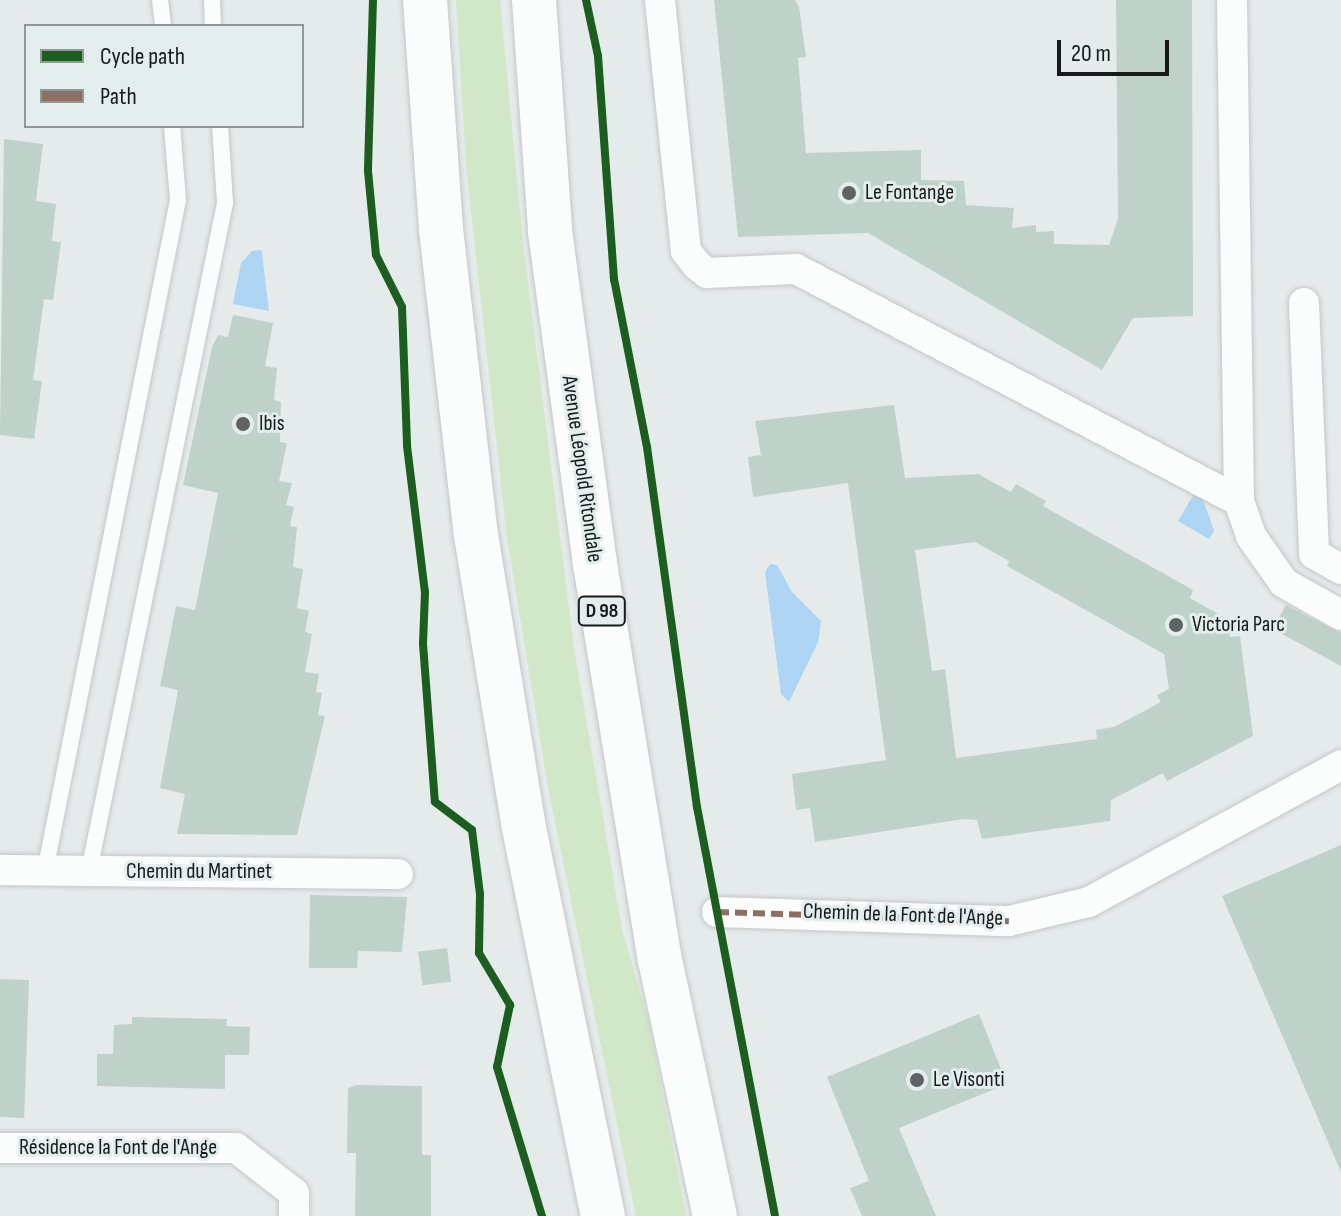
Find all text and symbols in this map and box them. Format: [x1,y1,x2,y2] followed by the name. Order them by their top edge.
[24,24,304,128] legend
[1061,24,1173,74] scale bar
[1071,39,1111,68] text: 20 m
[100,42,185,71] text: Cycle path
[100,82,137,111] text: Path
[865,180,954,206] place label: Le Fontange
[840,184,858,202] marker: Le Fontange
[556,374,608,564] street label: Avenue Léopold Ritondale
[259,411,285,437] place label: Ibis
[234,415,252,433] marker: Ibis
[576,595,628,627] road number: D 98
[1192,612,1285,638] place label: Victoria Parc
[1167,616,1185,634] marker: Victoria Parc
[126,859,272,885] street label: Chemin du Martinet
[802,898,1004,932] street label: Chemin de la Font de l'Ange
[933,1067,1005,1093] place label: Le Visonti
[908,1071,926,1089] marker: Le Visonti
[19,1135,217,1161] street label: Résidence la Font de l'Ange

